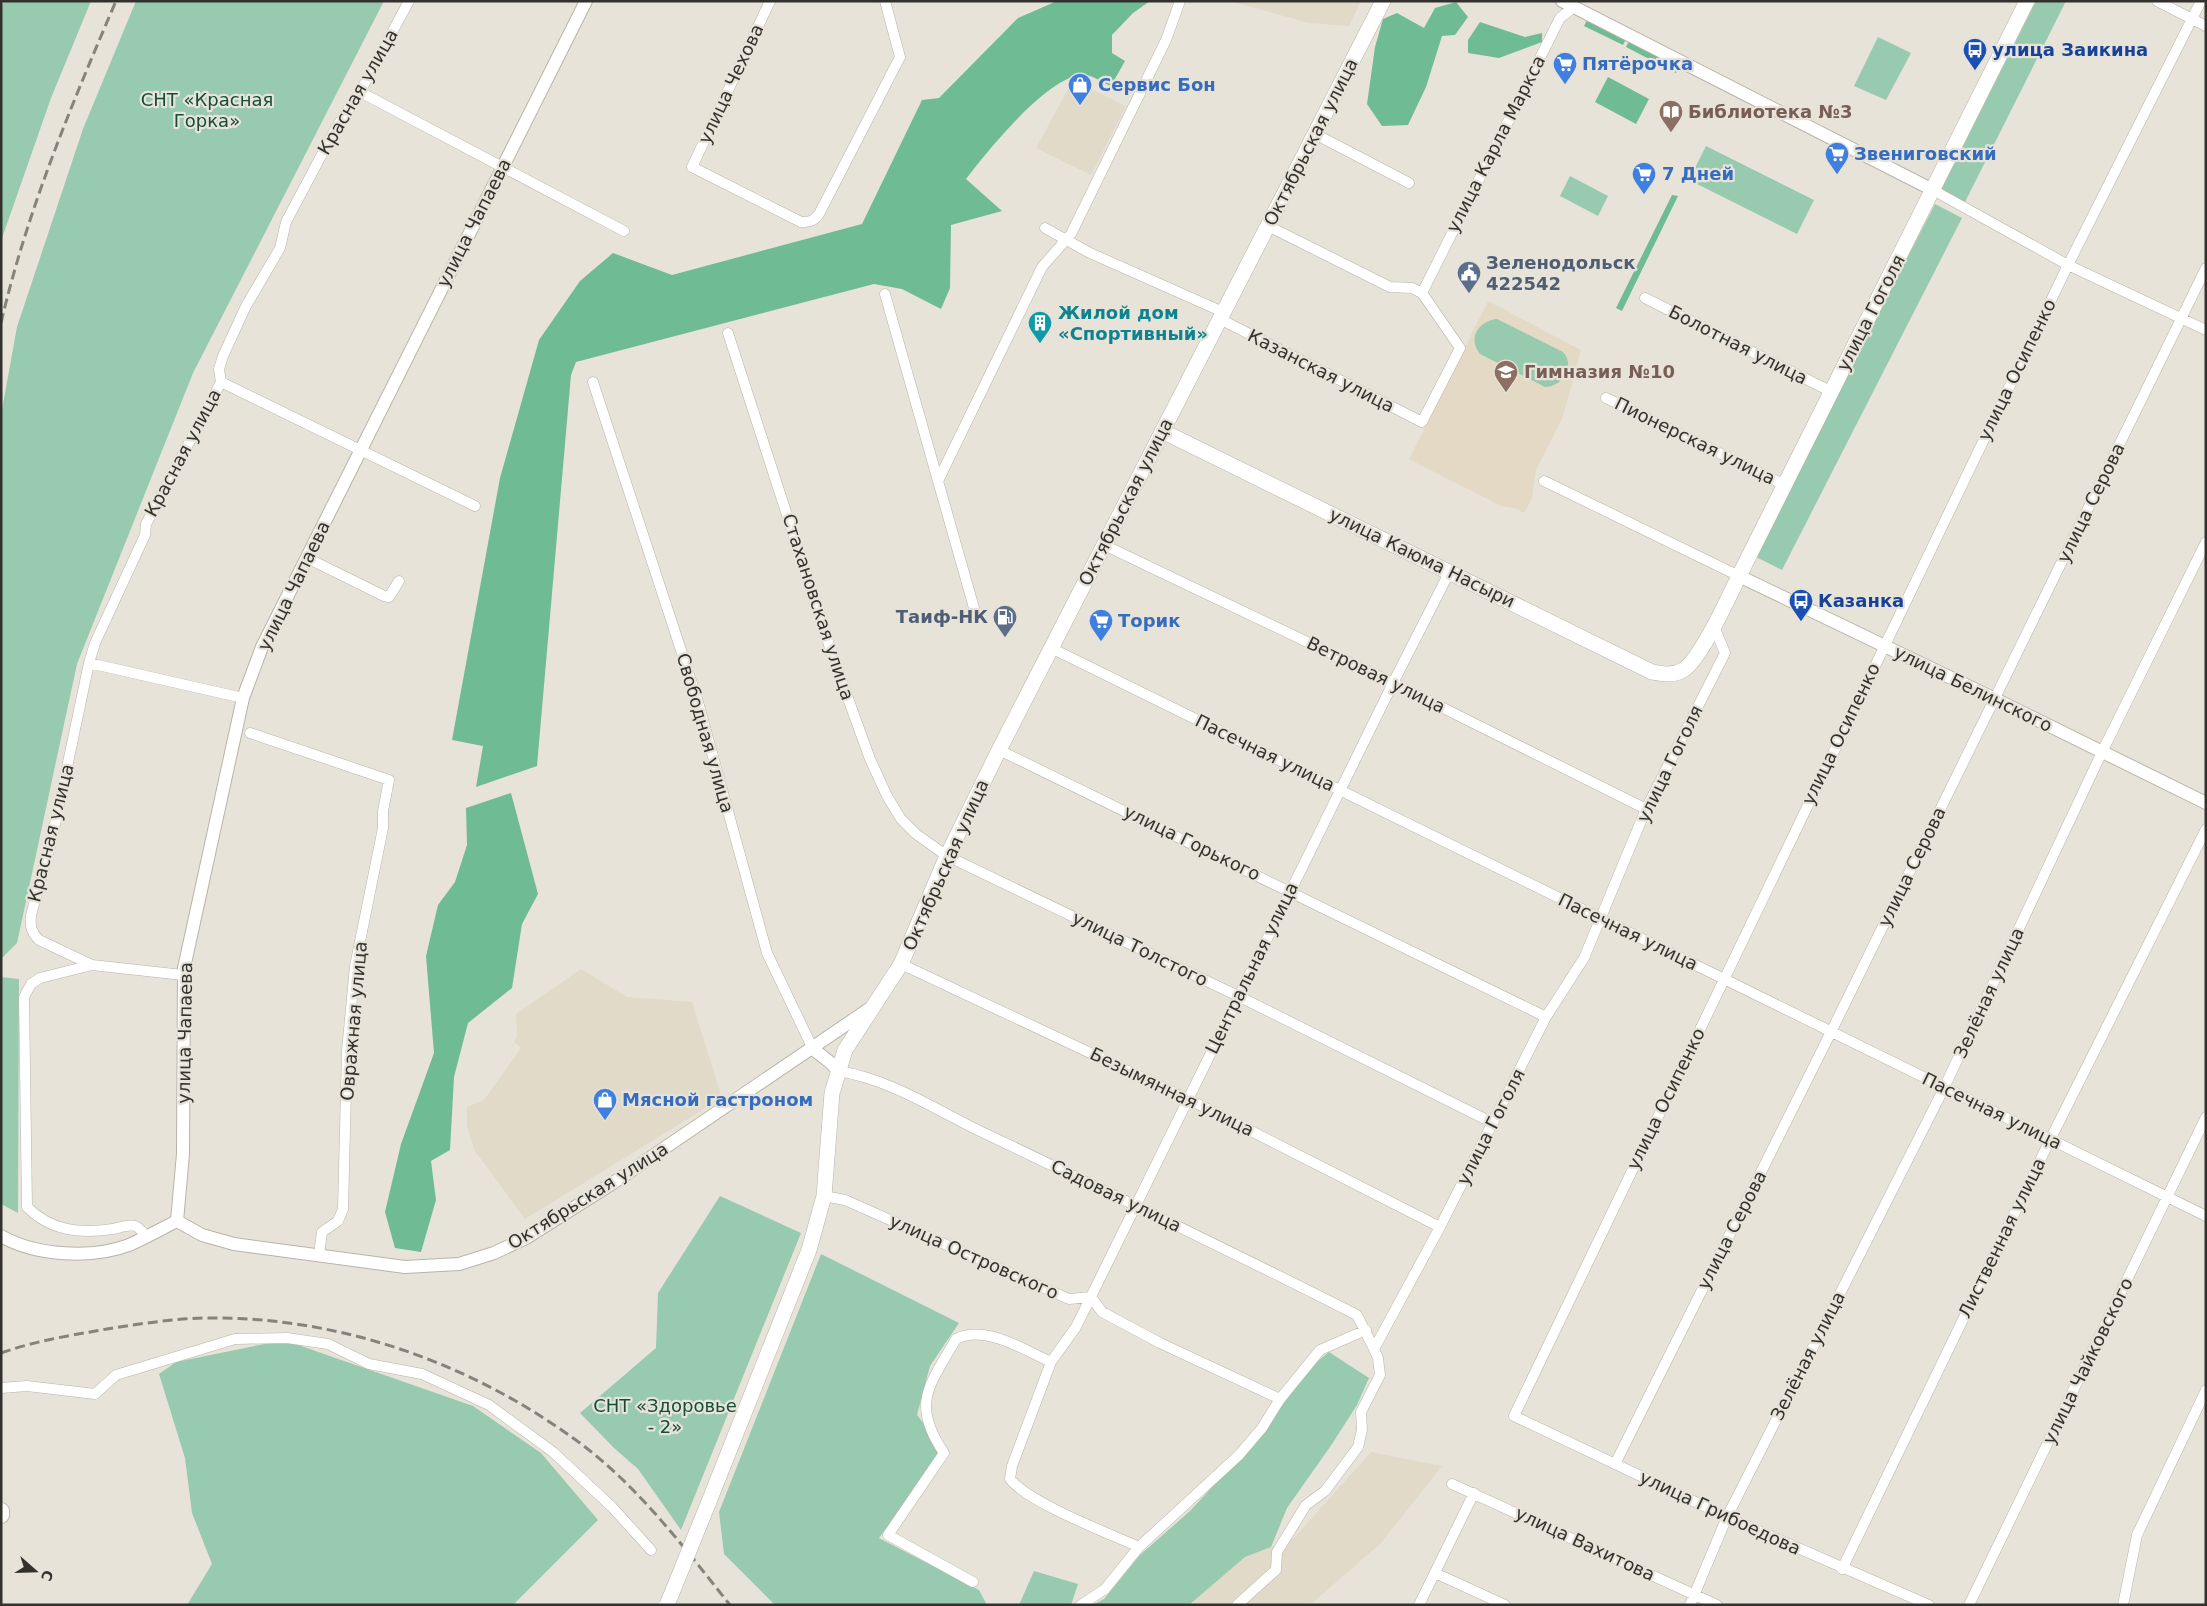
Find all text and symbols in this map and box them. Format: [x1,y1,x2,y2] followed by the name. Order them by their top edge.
[694,21,767,147] street label: улица Чехова
[313,25,402,158] street label: Красная улица
[1962,37,1988,71] bus stop icon: улица Заикина
[1992,39,2148,60] place label: улица Заикина
[1552,51,1578,85] supermarket icon: Пятёрочка
[1442,52,1549,236] street label: улица Карла Маркса
[1582,53,1693,74] place label: Пятёрочка
[1259,55,1362,229] street label: Октябрьская улица
[1067,72,1093,106] shop icon: Сервис Бон
[1098,74,1216,95] place label: Сервис Бон
[141,89,273,131] park label: СНТ «Красная Горка»
[1658,99,1684,133] library icon: Библиотека №3
[1688,101,1853,122] place label: Библиотека №3
[1824,141,1850,175] supermarket icon: Звениговский
[1854,143,1997,164] place label: Звениговский
[432,155,515,291] street label: улица Чапаева
[1631,161,1657,195] supermarket icon: 7 Дней
[1662,163,1734,184] place label: 7 Дней
[1832,251,1909,374] street label: улица Гоголя
[1486,252,1636,294] place label: Зеленодольск 422542
[1456,260,1482,294] public building icon: Зеленодольск 422542
[1973,295,2060,444] street label: улица Осипенко
[1665,301,1811,389] street label: Болотная улица
[1058,302,1208,344] place label: Жилой дом «Спортивный»
[1027,310,1053,344] building icon: Жилой дом «Спортивный»
[1244,325,1398,417] street label: Казанская улица
[1493,359,1519,393] school or university icon: Гимназия №10
[1524,361,1675,382] place label: Гимназия №10
[140,385,225,520] street label: Красная улица
[1612,393,1779,489] street label: Пионерская улица
[1074,415,1177,589] street label: Октябрьская улица
[2052,439,2129,566] street label: улица Серова
[1326,503,1518,612] street label: улица Каюма Насыри
[778,511,859,703] street label: Стахановская улица
[253,517,334,654] street label: улица Чапаева
[1788,588,1814,622] bus stop icon: Казанка
[1818,590,1904,611] place label: Казанка
[992,604,1018,638] fuel station icon: Таиф-НК
[896,606,988,627] place label: Таиф-НК
[1088,608,1114,642] supermarket icon: Торик
[1118,610,1180,631] place label: Торик
[1303,632,1449,717] street label: Ветровая улица
[1891,641,2056,736] street label: улица Белинского
[673,651,738,815] street label: Свободная улица
[1797,659,1884,808] street label: улица Осипенко
[1632,702,1707,826] street label: улица Гоголя
[1192,710,1338,795] street label: Пасечная улица
[23,762,78,904] street label: Красная улица
[898,776,993,954] street label: Октябрьская улица
[1121,800,1264,885] street label: улица Горького
[1873,803,1950,930] street label: улица Серова
[1201,879,1302,1057] street label: Центральная улица
[1555,889,1701,974] street label: Пасечная улица
[1069,907,1211,990] street label: улица Толстого
[1949,924,2028,1061] street label: Зелёная улица
[336,940,371,1102] street label: Овражная улица
[173,962,196,1104] street label: улица Чапаева
[1622,1024,1709,1173] street label: улица Осипенко
[1087,1043,1258,1140] street label: Безымянная улица
[1452,1065,1529,1188] street label: улица Гоголя
[1919,1068,2065,1153] street label: Пасечная улица
[592,1087,618,1121] shop icon: Мясной гастроном
[622,1089,813,1110] place label: Мясной гастроном
[504,1138,672,1253] street label: Октябрьская улица
[1954,1154,2049,1321] street label: Лиственная улица
[1048,1155,1185,1236] street label: Садовая улица
[1693,1167,1771,1293] street label: улица Серова
[886,1210,1062,1303] street label: улица Островского
[2038,1274,2137,1447] street label: улица Чайковского
[1766,1288,1849,1424] street label: Зелёная улица
[593,1395,737,1437] park label: СНТ «Здоровье - 2»
[1636,1466,1804,1559] street label: улица Грибоедова
[1512,1502,1658,1585] street label: улица Вахитова
[10,1546,60,1596] north arrow
[38,1568,56,1583] text: С

